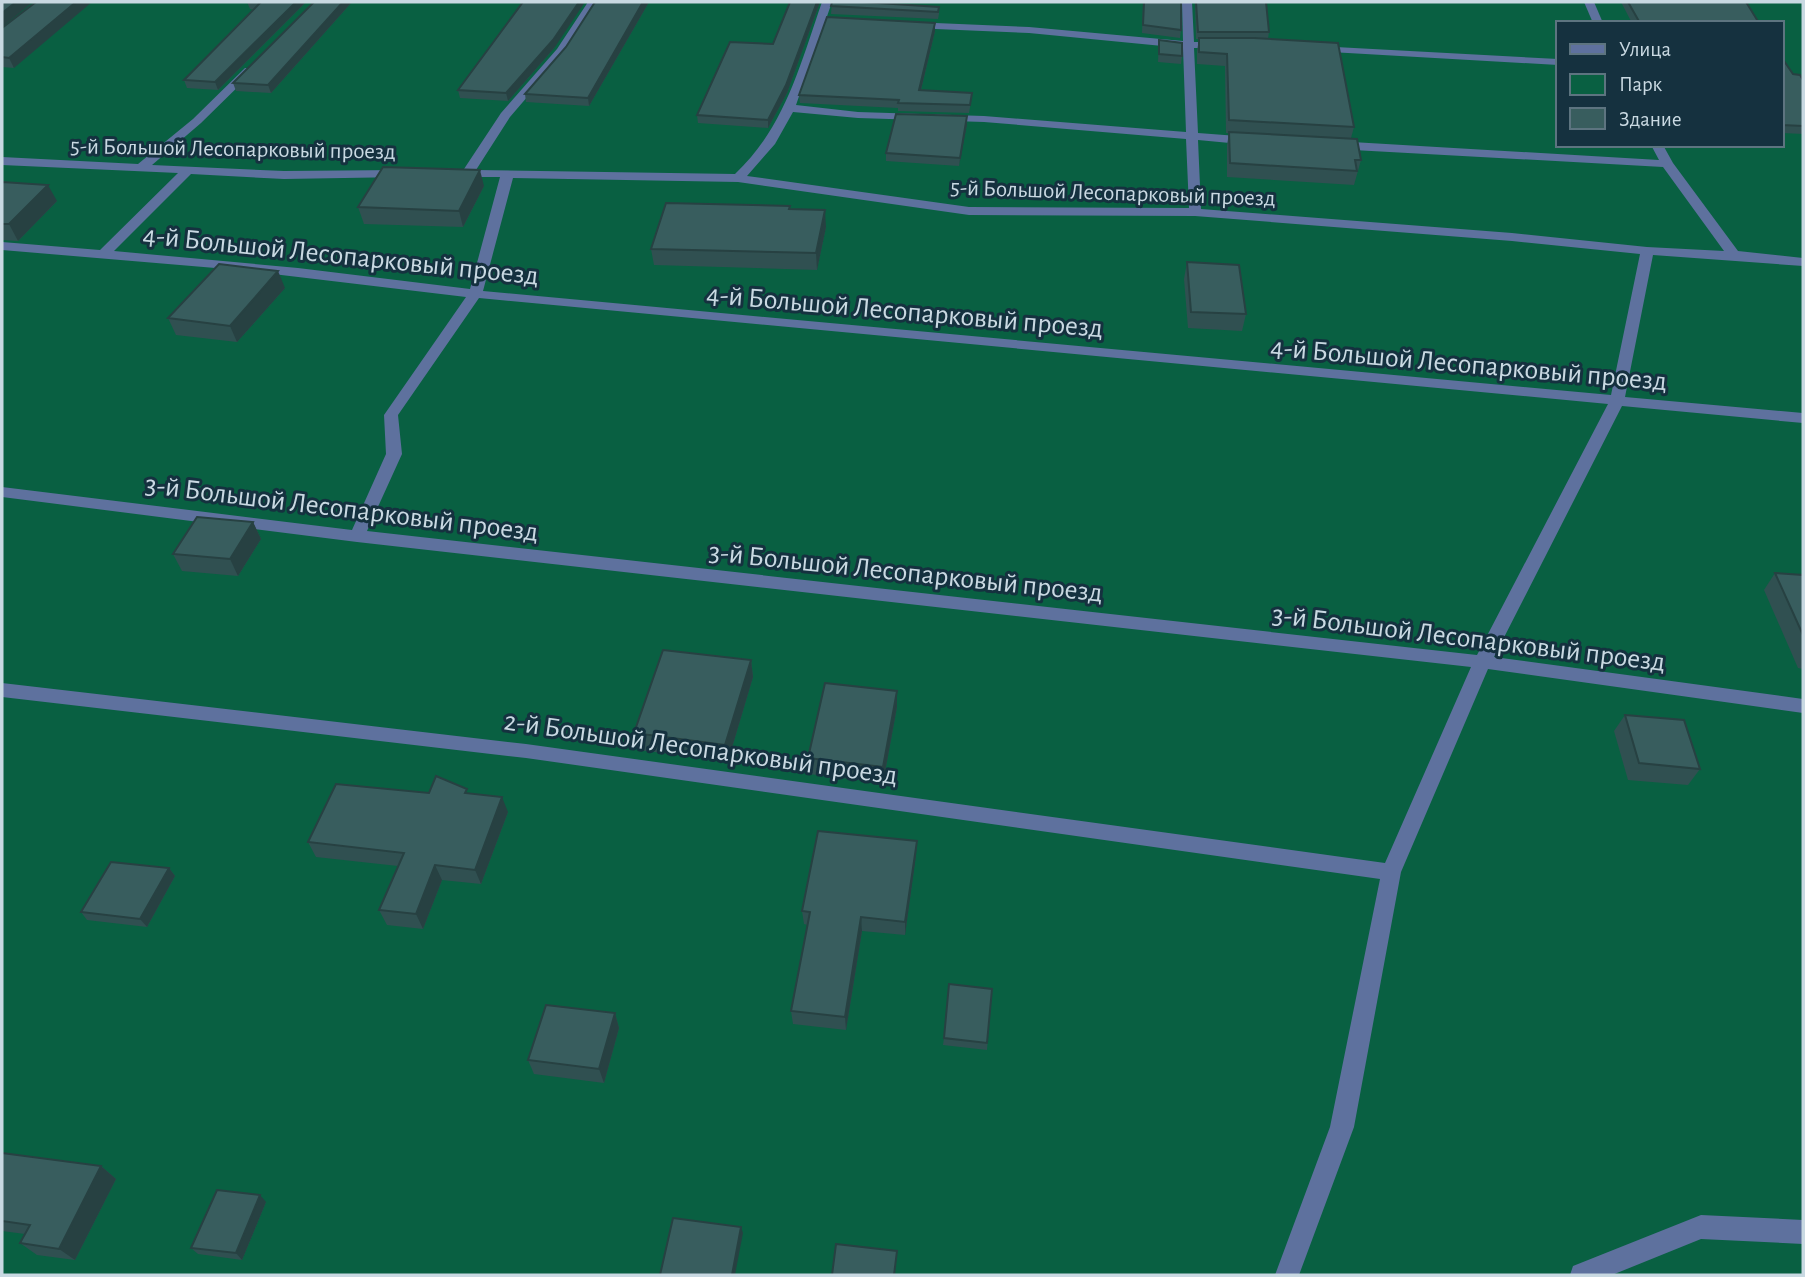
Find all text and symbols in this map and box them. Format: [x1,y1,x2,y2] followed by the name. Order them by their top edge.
[1556,21,1784,147] legend
[1619,39,1672,60] text: Улица
[1619,74,1663,95] text: Парк
[1619,109,1682,130] text: Здание
[70,135,396,164] street label: 5-й Большой Лесопарковый проезд
[950,176,1276,211] street label: 5-й Большой Лесопарковый проезд
[141,221,540,291] street label: 4-й Большой Лесопарковый проезд
[705,281,1104,343] street label: 4-й Большой Лесопарковый проезд
[1269,334,1668,396] street label: 4-й Большой Лесопарковый проезд
[143,471,540,547] street label: 3-й Большой Лесопарковый проезд
[707,538,1104,608] street label: 3-й Большой Лесопарковый проезд
[1270,601,1667,677] street label: 3-й Большой Лесопарковый проезд
[502,707,899,790] street label: 2-й Большой Лесопарковый проезд

